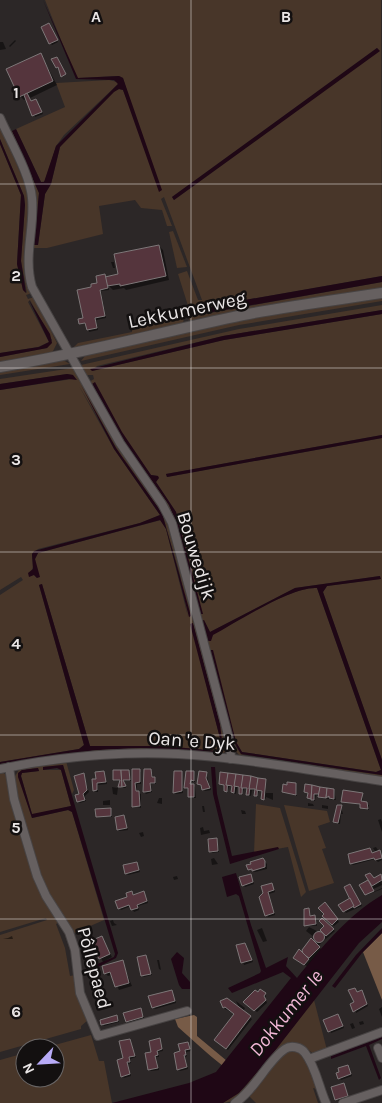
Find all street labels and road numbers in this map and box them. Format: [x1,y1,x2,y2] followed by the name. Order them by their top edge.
[126,287,248,333] street label: Lekkumerweg
[172,509,220,603] street label: Bouwedijk
[148,727,237,755] street label: Oan 'e Dyk
[73,925,115,1011] street label: Pôllepaed

